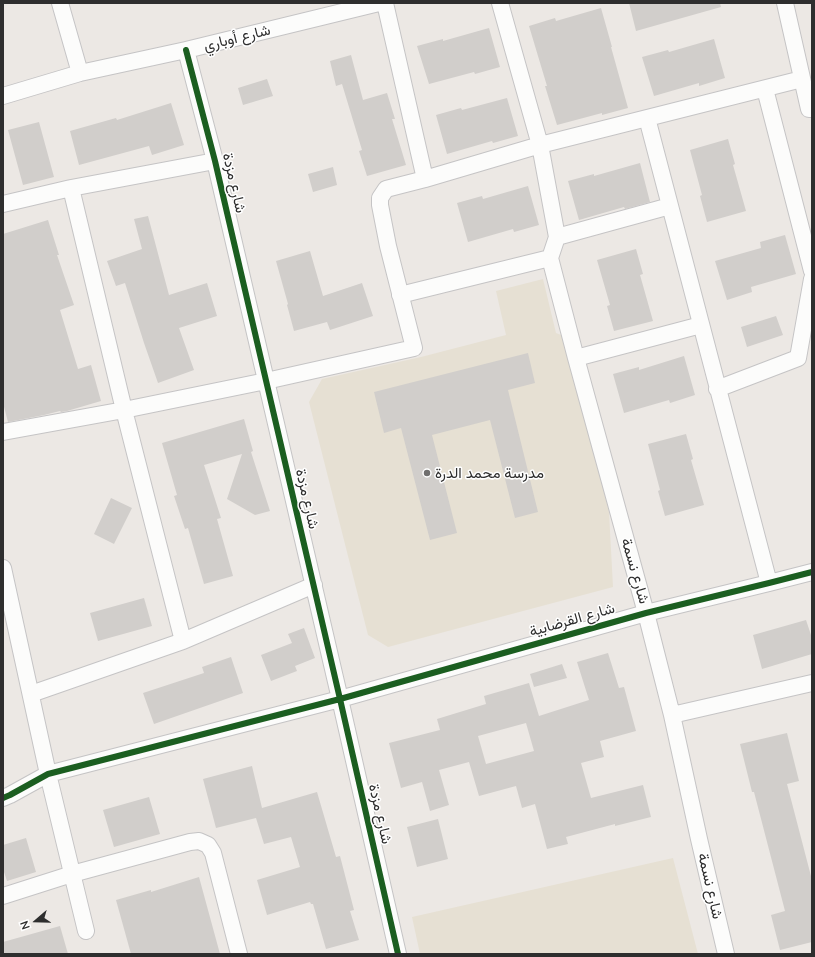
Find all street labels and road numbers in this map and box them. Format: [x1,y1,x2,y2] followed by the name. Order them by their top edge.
[202,21,272,55] street label: شارع أوباري
[218,151,250,215] street label: شارع مزدة
[291,467,323,531] street label: شارع مزدة
[617,536,653,606] street label: شارع نسمة
[527,599,617,641] street label: شارع القرضابية
[364,782,396,846] street label: شارع مزدة
[694,851,726,921] street label: شارع نسمة

